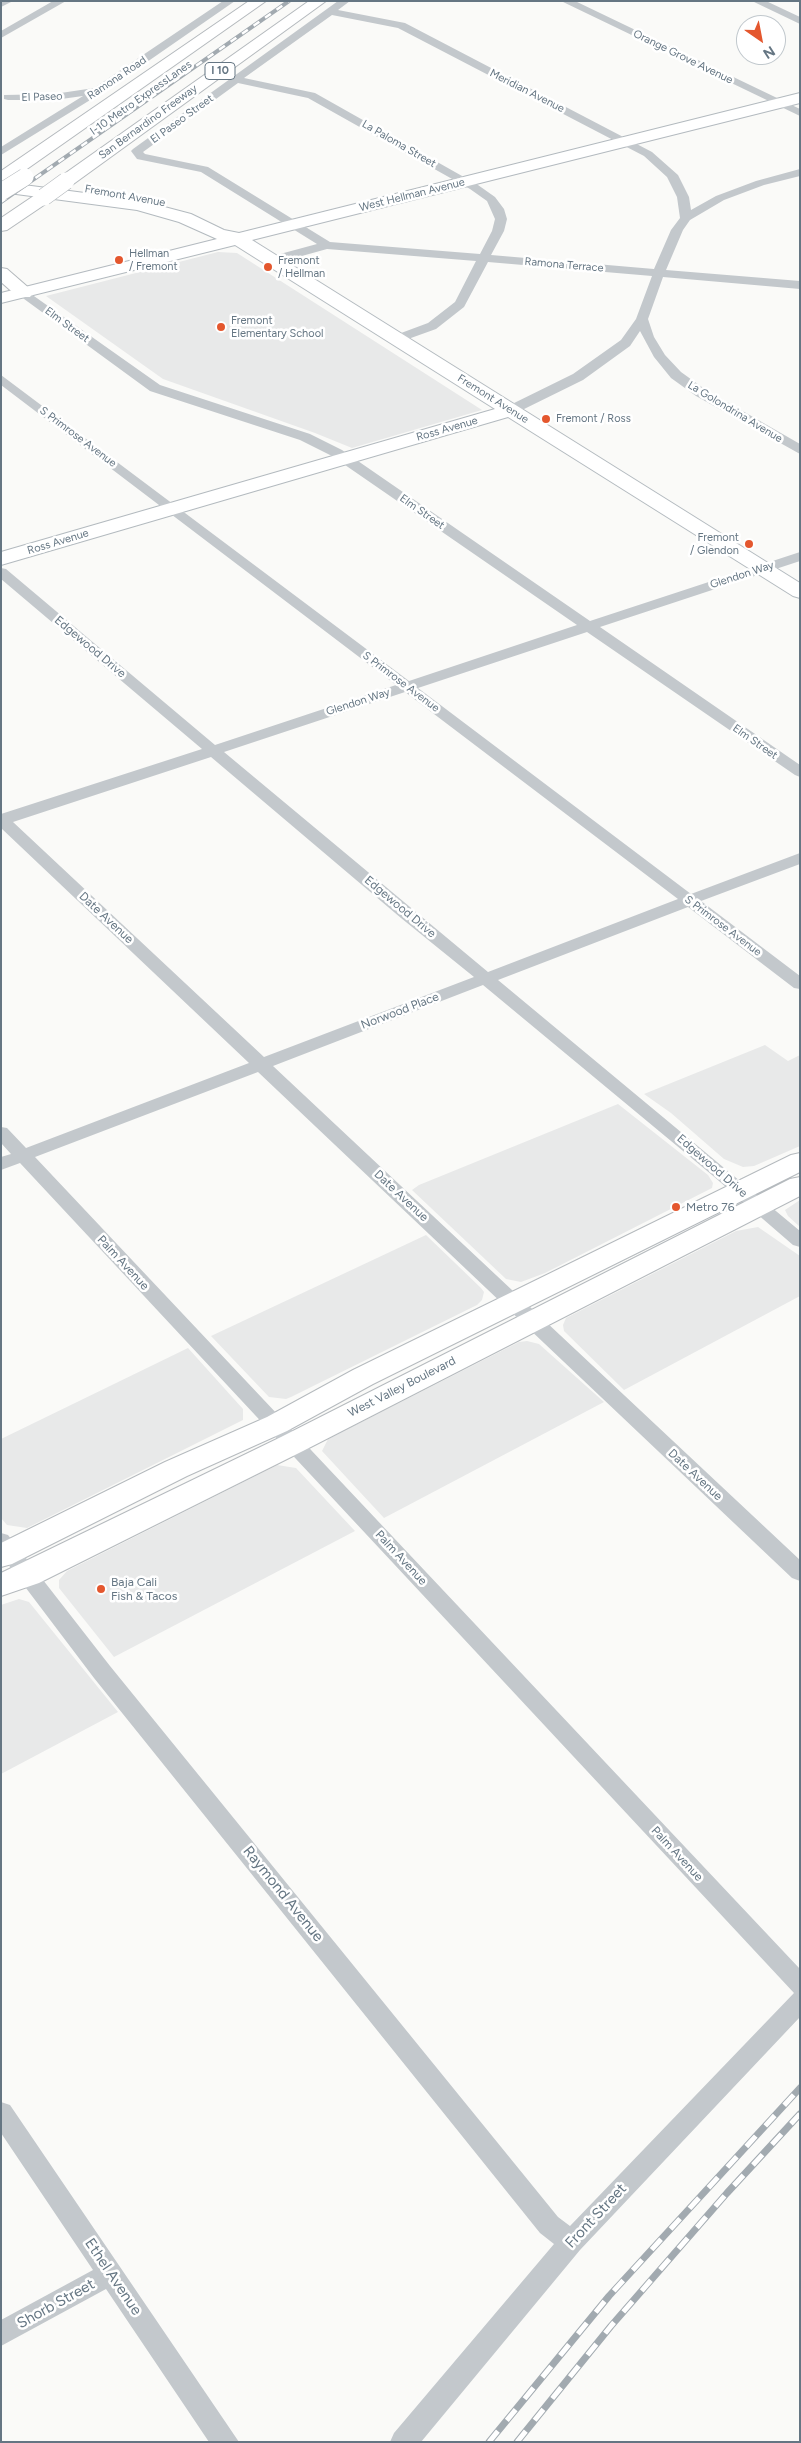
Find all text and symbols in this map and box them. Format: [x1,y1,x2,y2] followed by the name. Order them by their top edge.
[736,15,786,65] north arrow
[631,27,735,87] street label: Orange Grove Avenue
[760,42,778,62] text: N
[85,54,149,102] street label: Ramona Road
[88,58,194,138] street label: I-10 Metro ExpressLanes
[205,62,235,80] road number: I 10
[487,66,567,116] street label: Meridian Avenue
[96,82,200,162] street label: San Bernardino Freeway
[21,90,63,104] street label: El Paseo
[148,92,216,146] street label: El Paseo Street
[360,117,438,171] street label: La Paloma Street
[358,176,466,214] street label: West Hellman Avenue
[84,182,166,210] street label: Fremont Avenue
[129,247,178,273] place label: Hellman / Fremont
[113,254,125,266] marker: Hellman / Fremont
[278,254,325,280] place label: Fremont / Hellman
[524,255,604,275] street label: Ramona Terrace
[262,261,274,273] marker: Fremont / Hellman
[42,304,92,346] street label: Elm Street
[231,314,323,340] place label: Fremont Elementary School
[215,321,227,333] marker: Fremont Elementary School
[455,372,531,426] street label: Fremont Avenue
[685,379,785,445] street label: La Golondrina Avenue
[37,404,119,470] street label: S Primrose Avenue
[556,412,631,426] place label: Fremont / Ross
[540,413,552,425] marker: Fremont / Ross
[415,414,479,444] street label: Ross Avenue
[397,492,447,532] street label: Elm Street
[26,526,90,558] street label: Ross Avenue
[690,531,739,557] place label: Fremont / Glendon
[743,538,755,550] marker: Fremont / Glendon
[709,559,775,591] street label: Glendon Way
[51,613,129,681] street label: Edgewood Drive
[360,649,442,715] street label: S Primrose Avenue
[325,686,391,718] street label: Glendon Way
[730,722,780,762] street label: Elm Street
[361,873,439,941] street label: Edgewood Drive
[76,889,136,947] street label: Date Avenue
[682,893,764,959] street label: S Primrose Avenue
[359,990,441,1032] street label: Norwood Place
[674,1132,750,1200] street label: Edgewood Drive
[371,1167,431,1225] street label: Date Avenue
[686,1200,734,1214] place label: Metro 76
[670,1201,682,1213] marker: Metro 76
[94,1233,152,1293] street label: Palm Avenue
[346,1354,458,1420] street label: West Valley Boulevard
[665,1446,725,1504] street label: Date Avenue
[372,1528,430,1588] street label: Palm Avenue
[111,1575,177,1603] place label: Baja Cali Fish & Tacos
[95,1583,107,1595] marker: Baja Cali Fish & Tacos
[648,1824,706,1884] street label: Palm Avenue
[239,1843,327,1945] street label: Raymond Avenue
[562,2180,630,2252] street label: Front Street
[81,2235,145,2319] street label: Ethel Avenue
[14,2275,98,2333] street label: Shorb Street

